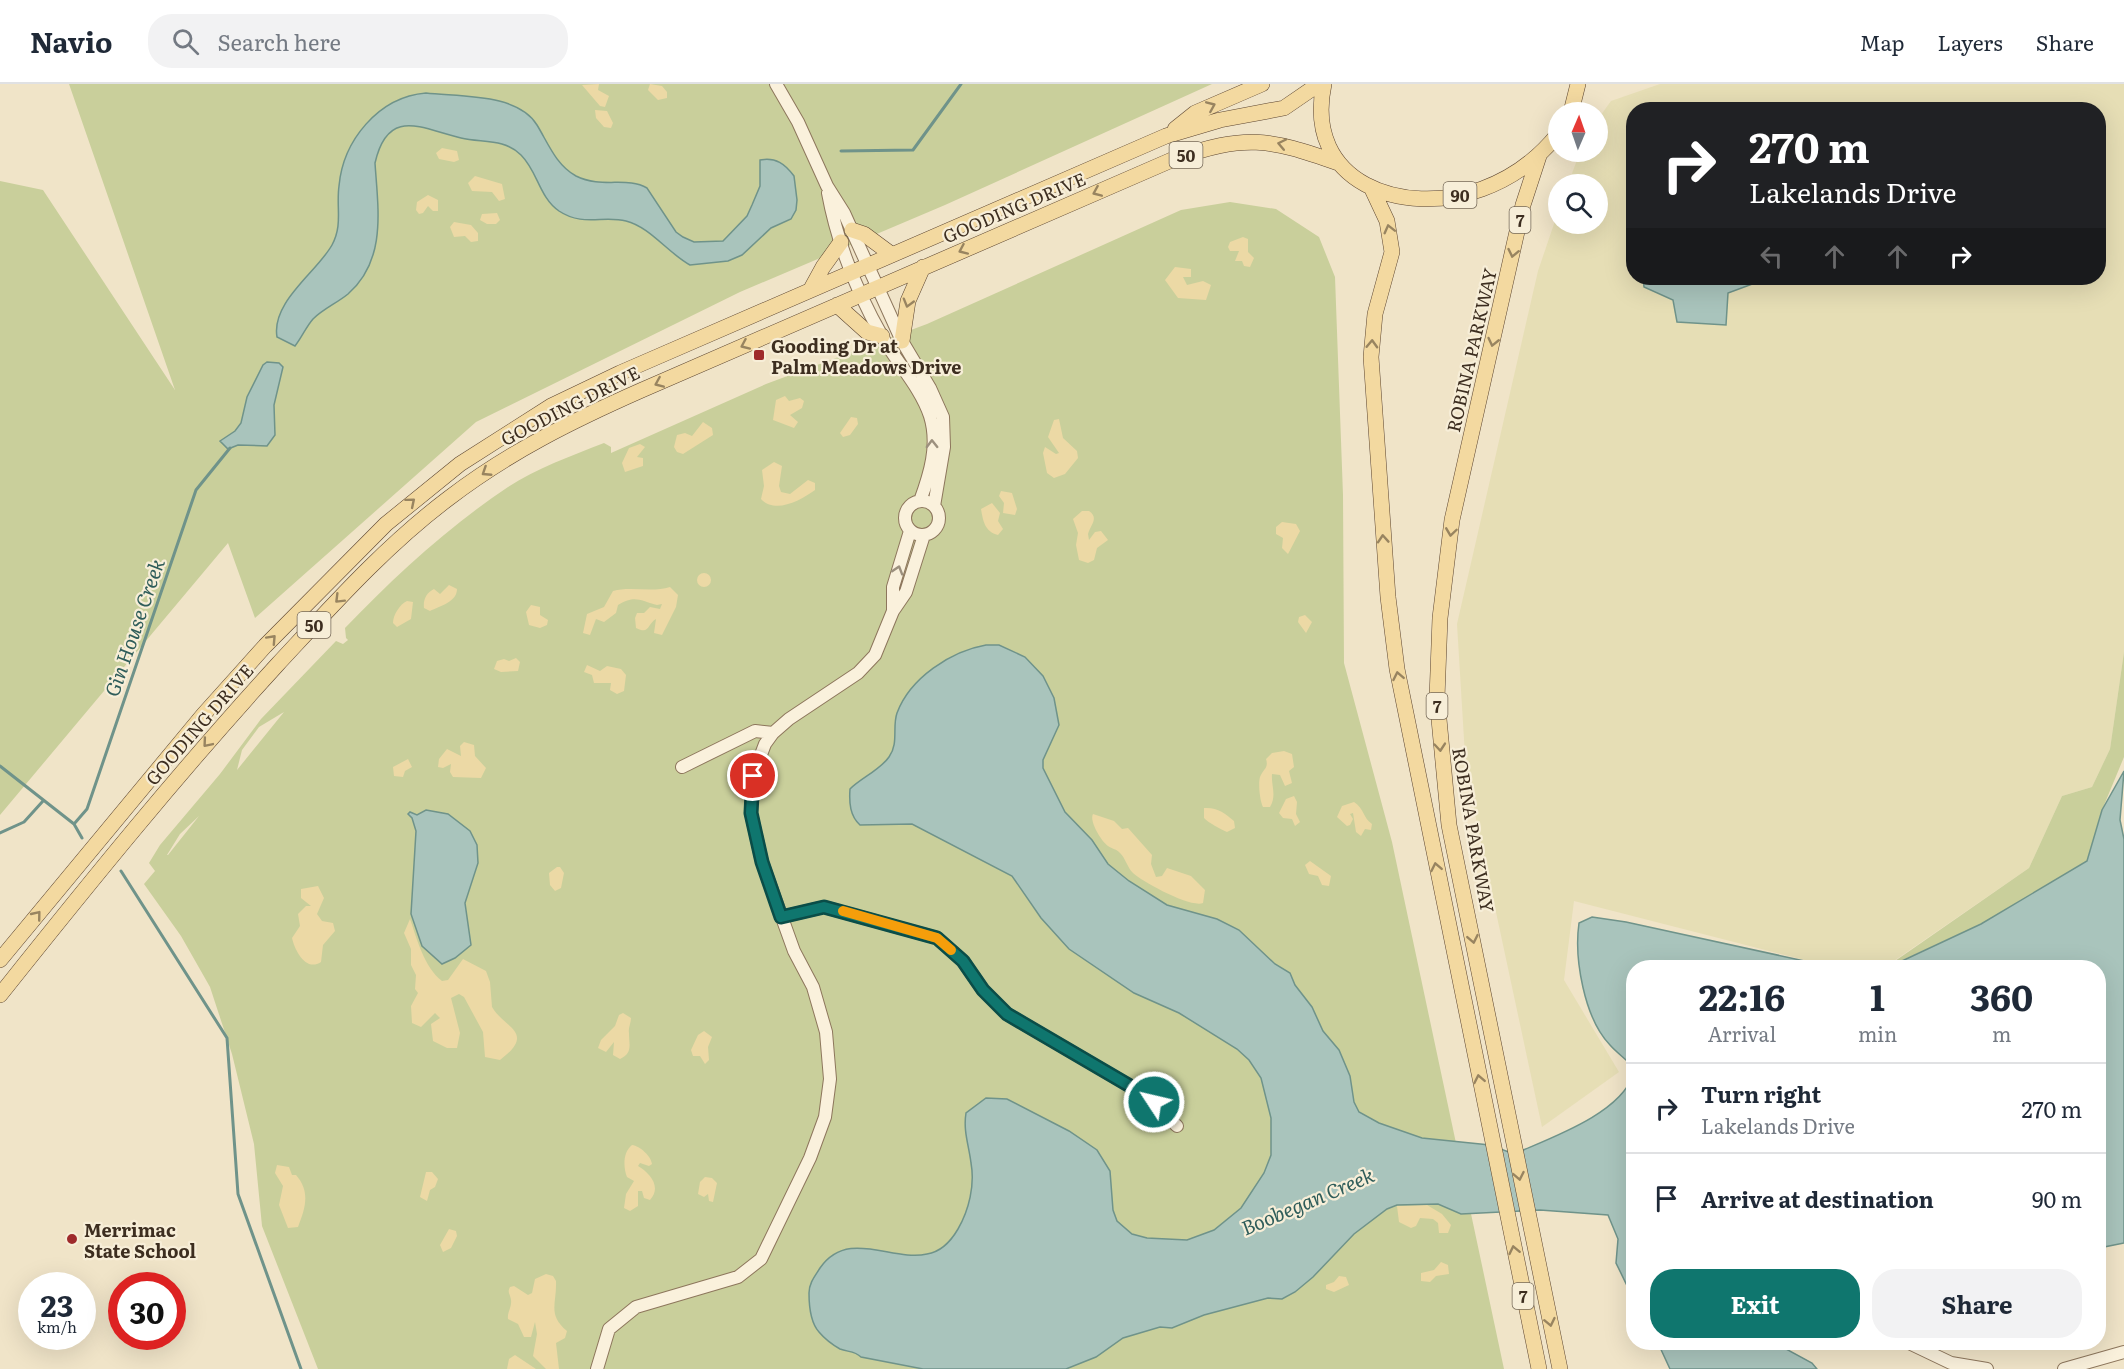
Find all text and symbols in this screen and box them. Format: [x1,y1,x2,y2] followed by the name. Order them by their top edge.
[148,14,568,68] search box
[30,20,112,62] text: Navio
[169,25,202,58] icon: search
[217,25,341,58] text: Search here
[1860,26,1905,57] text: Map
[1938,26,2003,57] text: Layers
[2036,26,2094,57] text: Share
[1205,101,1216,113] one-way arrow
[1548,102,1608,162] north arrow
[1548,102,1608,234] map controls
[1749,114,1870,176] text: 270 m
[1650,126,1728,204] icon: right
[1278,138,1288,151] one-way arrow
[1170,142,1202,168] road number: 50
[938,165,1090,249] street label: GOODING DRIVE
[1749,171,1957,211] text: Lakelands Drive
[1548,174,1608,234] button: search
[1444,182,1476,208] road number: 90
[1092,185,1103,197] one-way arrow
[1510,207,1530,233] road number: 7
[1383,224,1396,234] one-way arrow
[1755,240,1788,273] icon: left
[1818,240,1851,273] icon: ahead
[1881,240,1914,273] icon: ahead
[1944,240,1977,273] icon: right
[959,243,970,255] one-way arrow
[1507,248,1520,258] one-way arrow
[1439,265,1503,435] street label: ROBINA PARKWAY
[903,297,915,308] one-way arrow
[771,332,961,380] place label: Gooding Dr at Palm Meadows Drive
[1487,337,1500,347] one-way arrow
[740,338,751,350] one-way arrow
[1365,339,1378,348] one-way arrow
[752,348,766,362] marker: Gooding Dr at Palm Meadows Drive
[496,358,644,452] street label: GOODING DRIVE
[654,375,665,387] one-way arrow
[926,440,938,449] one-way arrow
[481,464,492,475] one-way arrow
[404,498,415,509] one-way arrow
[1445,528,1457,537] one-way arrow
[1377,534,1390,543] one-way arrow
[95,554,171,700] water label: Gin House Creek
[891,565,903,576] one-way arrow
[335,592,346,603] one-way arrow
[298,612,330,638] road number: 50
[265,635,276,645] one-way arrow
[139,657,259,791] street label: GOODING DRIVE
[1392,672,1405,682] one-way arrow
[1426,693,1448,719] road number: 7
[203,736,214,747] one-way arrow
[1433,743,1446,752] one-way arrow
[1446,745,1502,915] street label: ROBINA PARKWAY
[727,750,778,801] pin
[736,759,769,792] icon: arrive
[1430,863,1443,873] one-way arrow
[29,911,40,922] one-way arrow
[1466,934,1479,944] one-way arrow
[1699,969,1785,1022] text: 22:16
[1870,969,1885,1022] text: 1
[1970,969,2033,1022] text: 360
[1708,1018,1776,1048] text: Arrival
[1858,1018,1897,1048] text: min
[1992,1018,2011,1048] text: m
[1122,1070,1186,1134] position arrow
[1473,1074,1486,1084] one-way arrow
[1701,1077,1821,1110] text: Turn right
[1650,1092,1683,1125] icon: right
[2021,1092,2082,1125] text: 270 m
[1701,1110,1855,1140] text: Lakelands Drive
[1236,1158,1378,1242] water label: Boobegan Creek
[1512,1171,1525,1181] one-way arrow
[1650,1182,1683,1215] icon: arrive
[1701,1182,1934,1215] text: Arrive at destination
[2032,1182,2082,1215] text: 90 m
[84,1216,197,1264] place label: Merrimac State School
[65,1232,79,1246] marker: Merrimac State School
[1508,1245,1521,1255] one-way arrow
[1650,1269,1860,1338] button: Exit
[1872,1269,2082,1338] button: Share
[108,1272,186,1350] speed limit sign: 30
[41,1282,73,1326] text: 23
[1512,1283,1534,1309] road number: 7
[37,1315,77,1338] text: km/h
[1542,1316,1555,1326] one-way arrow

